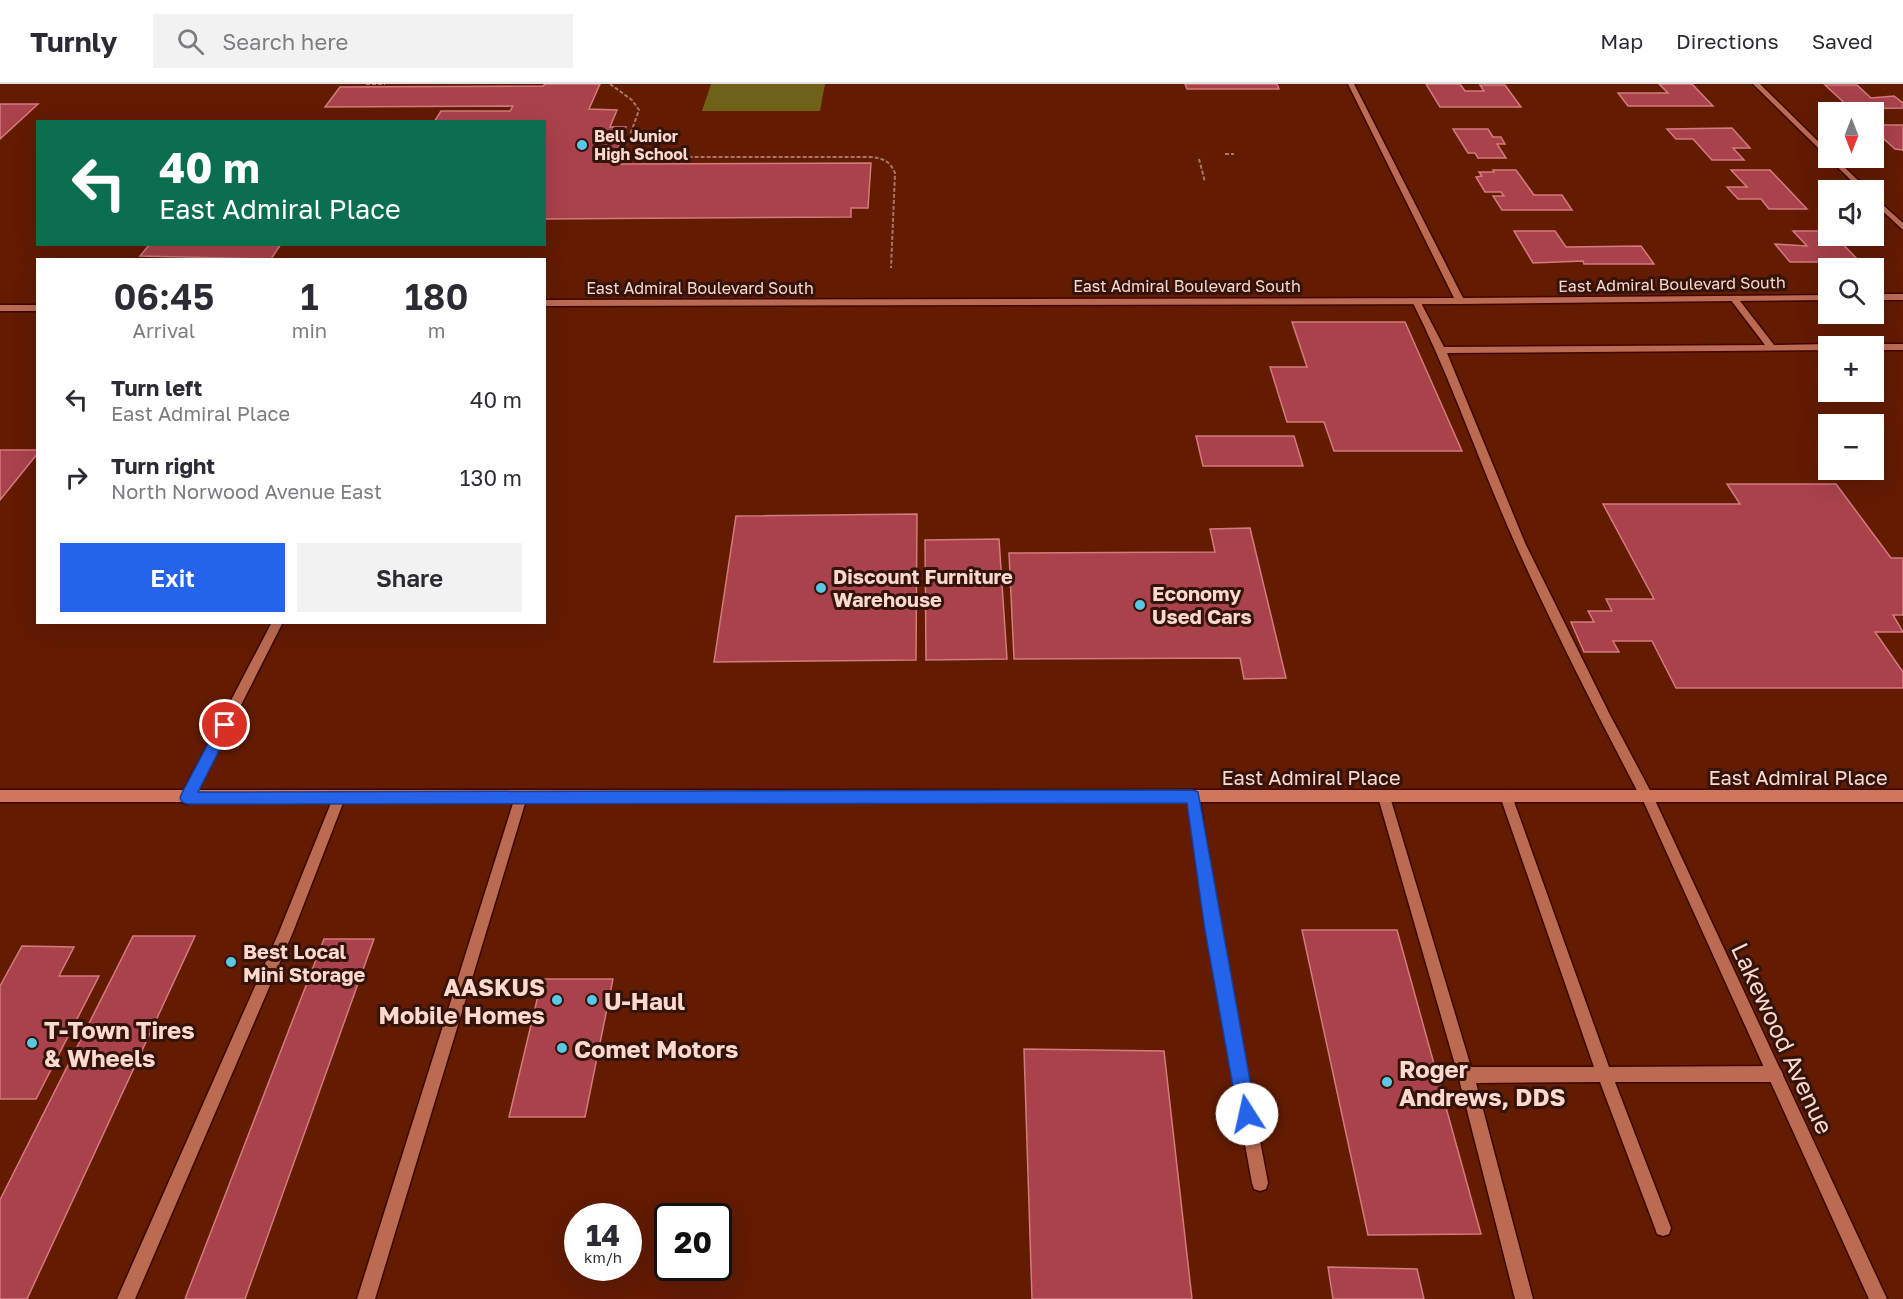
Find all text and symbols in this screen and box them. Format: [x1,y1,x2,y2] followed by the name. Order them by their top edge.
[153,14,573,68] search box
[30,25,117,58] text: Turnly
[174,25,207,58] icon: search
[222,28,348,55] text: Search here
[1600,28,1643,54] text: Map
[1676,28,1779,54] text: Directions
[1812,28,1873,54] text: Saved
[1818,102,1884,168] north arrow
[1818,102,1884,480] map controls
[594,126,689,164] place label: Bell Junior High School
[575,138,589,152] marker: Bell Junior High School
[159,142,260,192] text: 40 m
[60,144,138,222] icon: left
[1818,180,1884,246] button: sound
[159,193,401,225] text: East Admiral Place
[1818,258,1884,324] button: search
[1558,272,1786,296] street label: East Admiral Boulevard South
[114,275,214,318] text: 06:45
[300,275,319,318] text: 1
[405,275,468,318] text: 180
[1073,276,1301,296] street label: East Admiral Boulevard South
[586,278,814,298] street label: East Admiral Boulevard South
[133,318,195,342] text: Arrival
[292,318,327,342] text: min
[428,318,445,342] text: m
[1818,336,1884,402] button: +
[111,374,202,401] text: Turn left
[60,383,93,416] icon: left
[470,386,522,413] text: 40 m
[111,401,290,425] text: East Admiral Place
[1818,414,1884,480] button: −
[111,452,215,479] text: Turn right
[60,461,93,494] icon: right
[460,464,522,491] text: 130 m
[111,479,382,503] text: North Norwood Avenue East
[60,543,285,612] button: Exit
[297,543,522,612] button: Share
[833,564,1013,611] place label: Discount Furniture Warehouse
[814,581,828,595] marker: Discount Furniture Warehouse
[1152,581,1252,628] place label: Economy Used Cars
[1133,598,1147,612] marker: Economy Used Cars
[199,699,250,750] pin
[208,708,241,741] icon: arrive
[1221,765,1401,789] street label: East Admiral Place
[1708,765,1888,789] street label: East Admiral Place
[1726,938,1840,1138] street label: Lakewood Avenue
[243,939,365,986] place label: Best Local Mini Storage
[224,955,238,969] marker: Best Local Mini Storage
[379,972,545,1029] place label: AASKUS Mobile Homes
[604,986,685,1015] place label: U-Haul
[550,993,564,1007] marker: AASKUS Mobile Homes
[585,993,599,1007] marker: U-Haul
[44,1015,195,1072] place label: T-Town Tires & Wheels
[574,1034,739,1063] place label: Comet Motors
[25,1036,39,1050] marker: T-Town Tires & Wheels
[555,1041,569,1055] marker: Comet Motors
[1399,1054,1566,1111] place label: Roger Andrews, DDS
[1380,1075,1394,1089] marker: Roger Andrews, DDS
[1215,1082,1279,1146] position arrow
[654,1203,732,1281] speed limit sign: 20
[586,1217,620,1253] text: 14
[584,1248,622,1266] text: km/h

